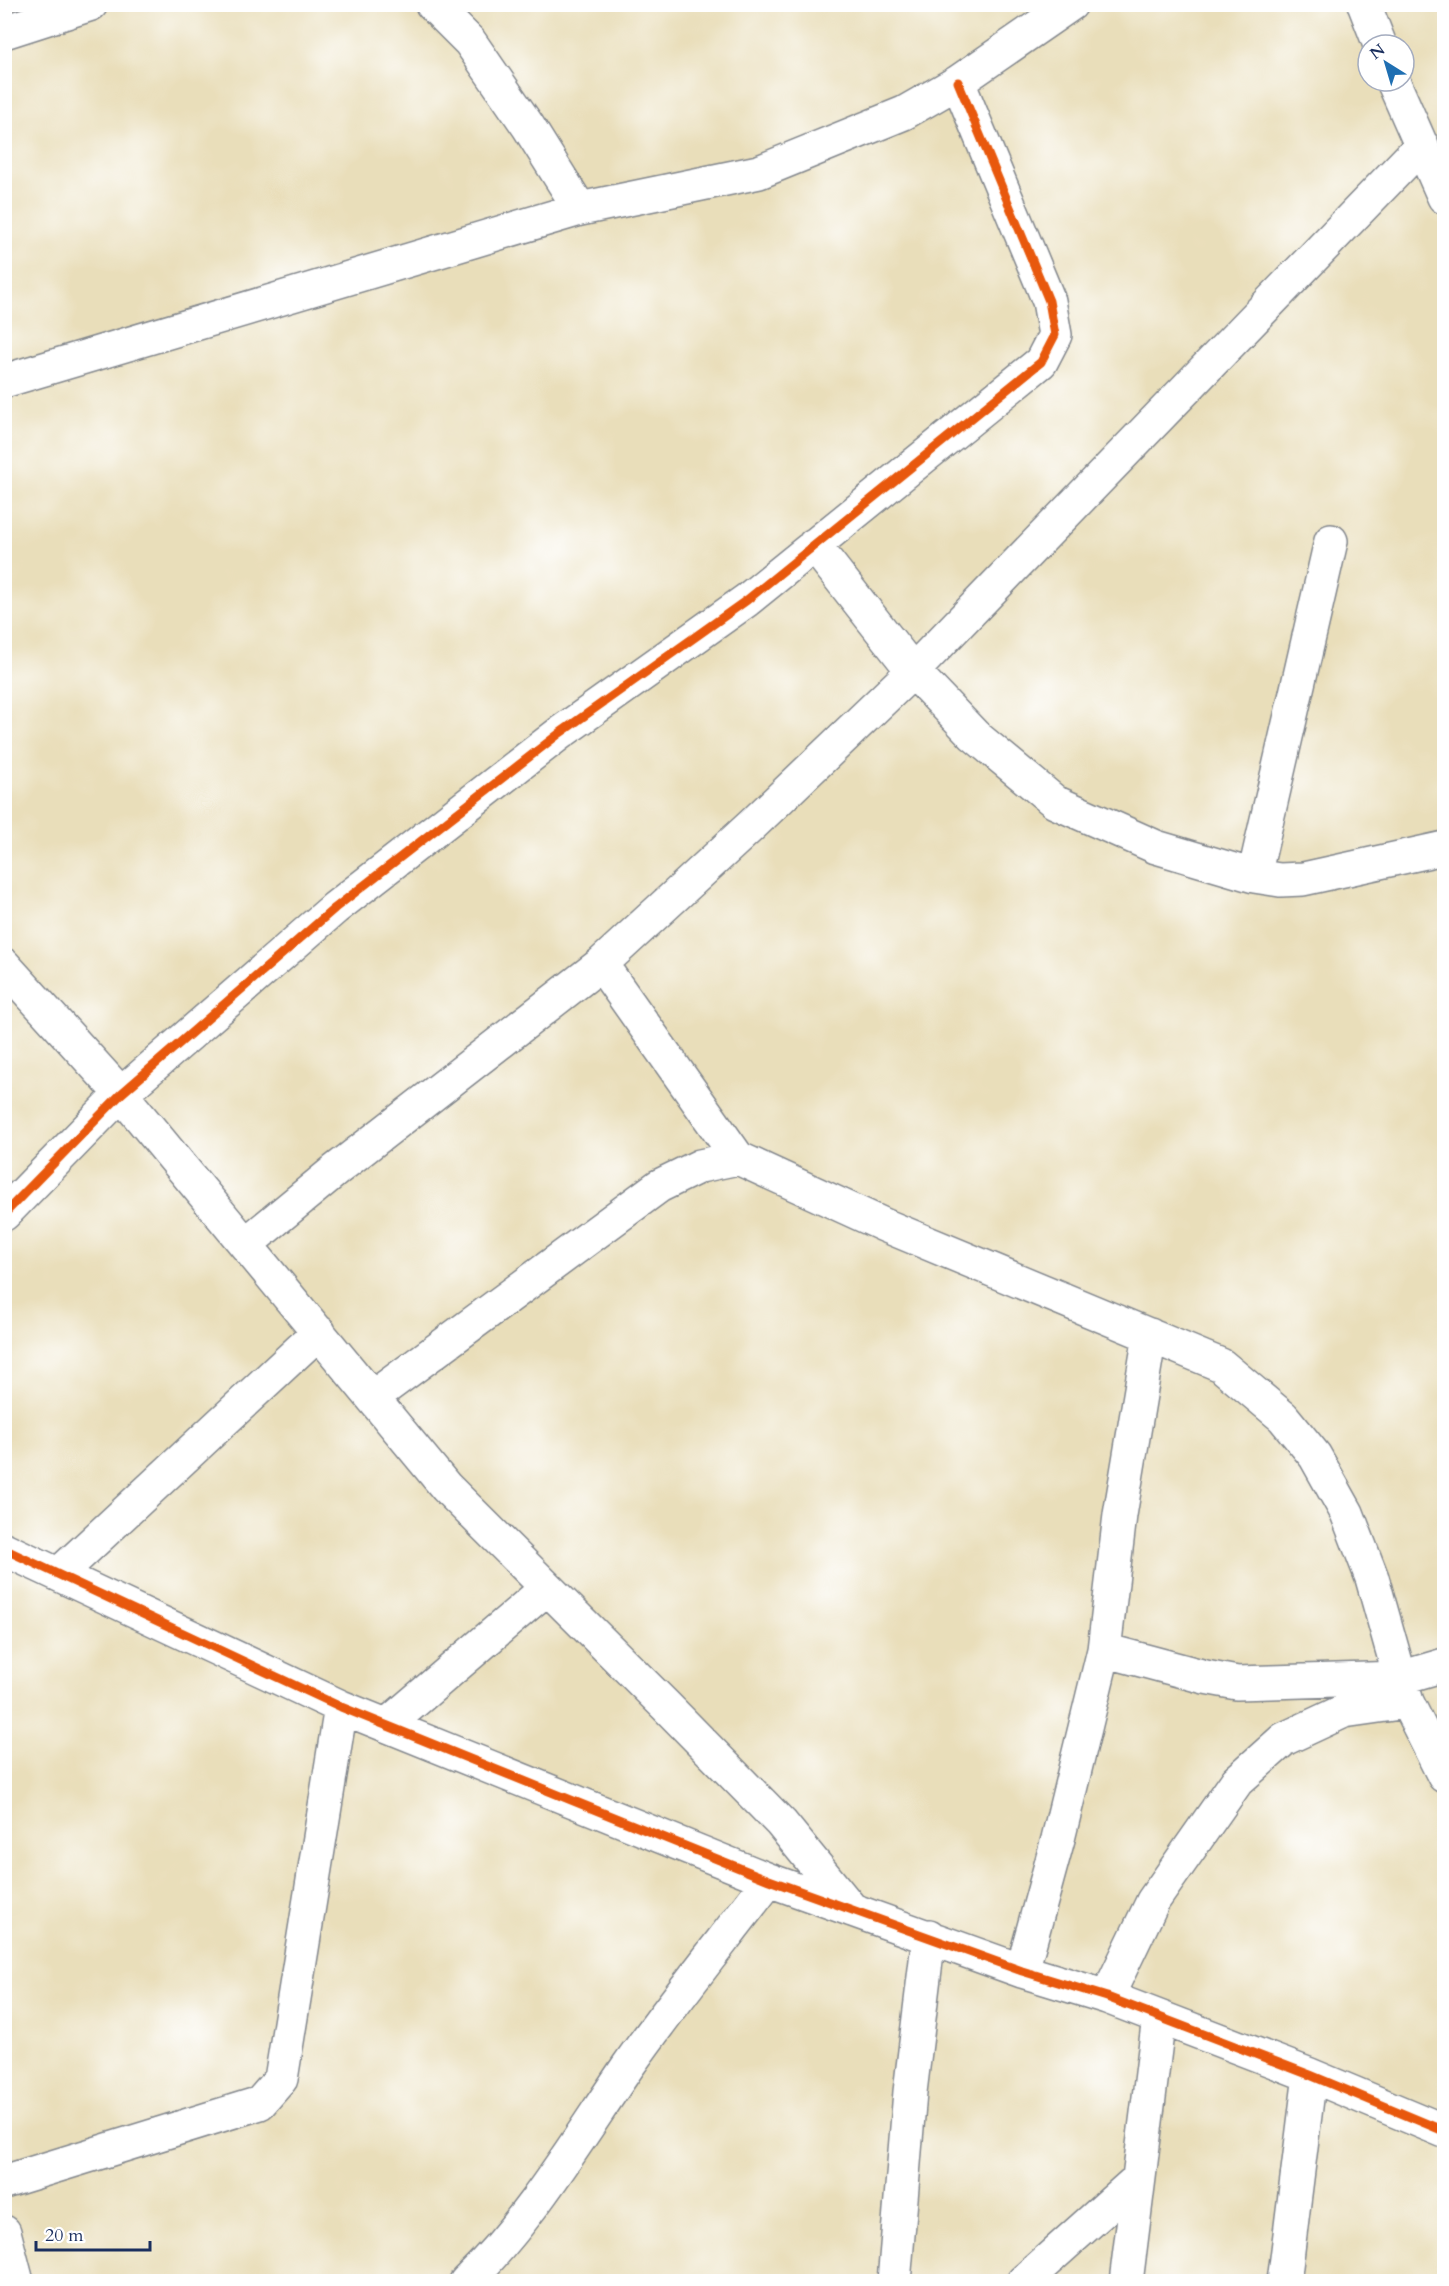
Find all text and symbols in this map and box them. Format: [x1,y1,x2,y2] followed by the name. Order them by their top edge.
[1356,33,1416,93] north arrow
[1365,39,1390,65] text: N
[36,2214,150,2252] scale bar
[45,2223,84,2248] text: 20 m

